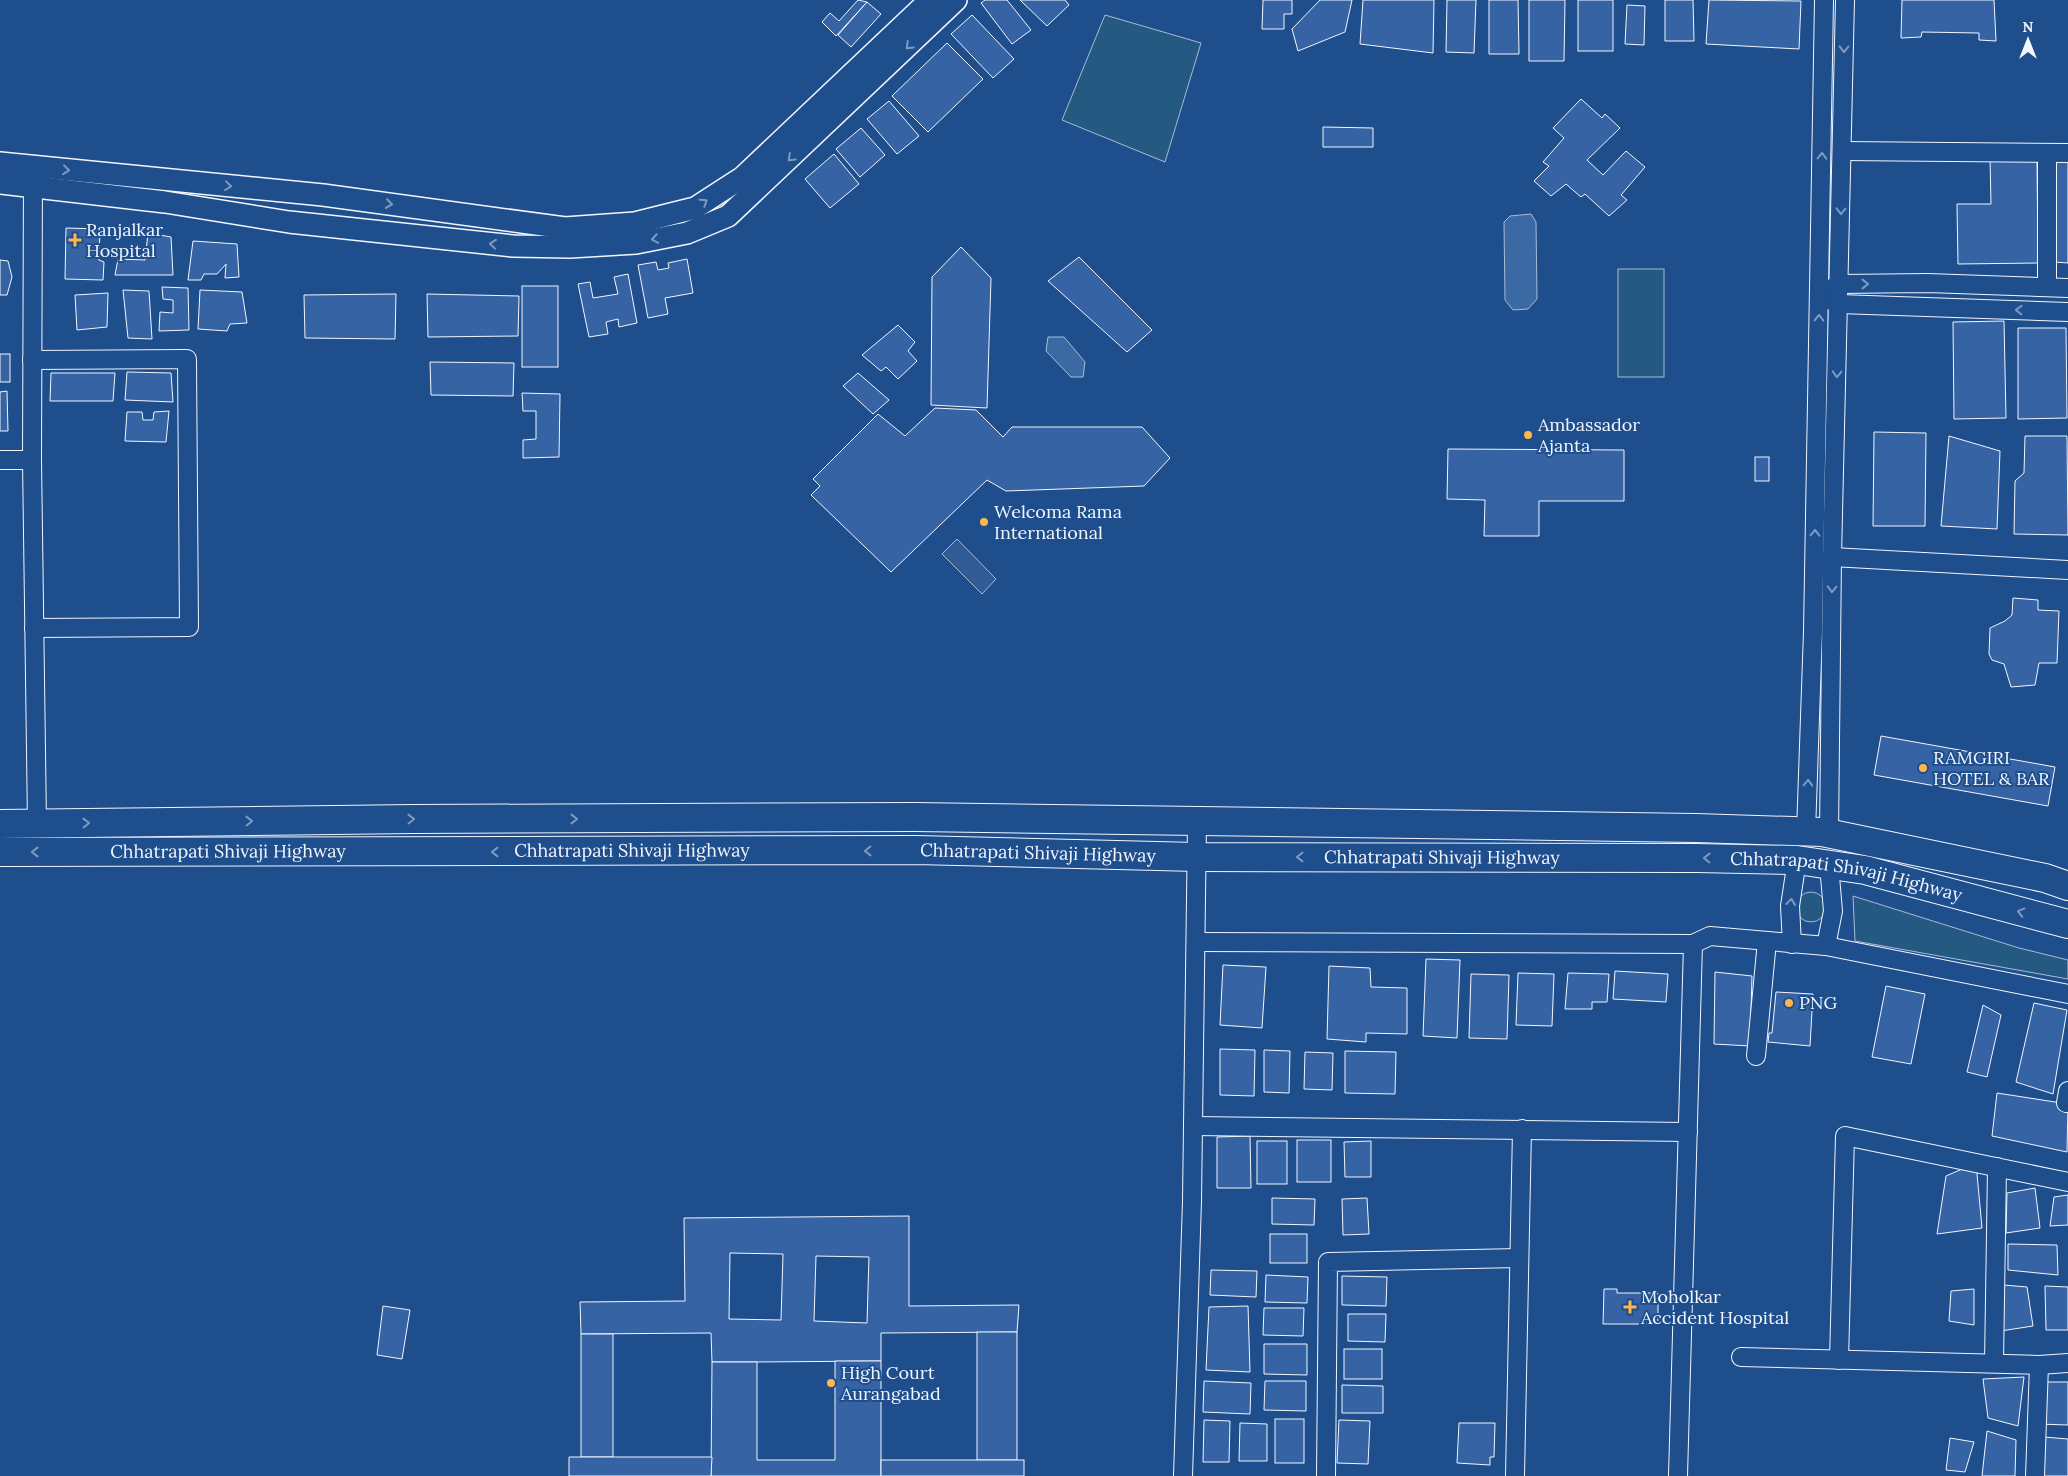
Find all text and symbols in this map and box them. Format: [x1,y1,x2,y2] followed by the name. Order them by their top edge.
[2003,15,2053,65] north arrow
[2023,18,2034,36] text: N
[906,40,915,49] one-way arrow
[1839,45,1850,53] one-way arrow
[787,152,796,161] one-way arrow
[1817,152,1827,160] one-way arrow
[62,164,70,175] one-way arrow
[224,180,232,191] one-way arrow
[385,198,393,209] one-way arrow
[698,199,707,209] one-way arrow
[1836,208,1846,215] one-way arrow
[86,218,163,262] place label: Ranjalkar Hospital
[68,233,82,247] marker: Ranjalkar Hospital
[651,234,660,244] one-way arrow
[489,239,497,250] one-way arrow
[1862,279,1869,289] one-way arrow
[2015,305,2023,316] one-way arrow
[1814,314,1824,322] one-way arrow
[1832,370,1842,378] one-way arrow
[1537,413,1640,457] place label: Ambassador Ajanta
[1522,429,1534,441] marker: Ambassador Ajanta
[994,500,1122,544] place label: Welcoma Rama International
[978,516,990,528] marker: Welcoma Rama International
[1809,529,1820,537] one-way arrow
[1827,585,1837,593] one-way arrow
[1933,746,2050,790] place label: RAMGIRI HOTEL & BAR
[1917,762,1929,774] marker: RAMGIRI HOTEL & BAR
[1802,779,1813,787] one-way arrow
[570,813,578,824] one-way arrow
[408,814,415,824] one-way arrow
[245,816,253,826] one-way arrow
[82,818,90,828] one-way arrow
[514,838,750,862] street label: Chhatrapati Shivaji Highway
[920,838,1157,867] street label: Chhatrapati Shivaji Highway
[110,839,346,863] street label: Chhatrapati Shivaji Highway
[863,845,871,856] one-way arrow
[1324,845,1560,869] street label: Chhatrapati Shivaji Highway
[31,847,38,857] one-way arrow
[491,847,498,857] one-way arrow
[1730,847,1965,906] street label: Chhatrapati Shivaji Highway
[1295,852,1303,862] one-way arrow
[1703,853,1710,863] one-way arrow
[1785,897,1796,905] one-way arrow
[2017,907,2025,917] one-way arrow
[1799,991,1837,1014] place label: PNG
[1783,997,1795,1009] marker: PNG
[1640,1285,1789,1329] place label: Moholkar Accident Hospital
[1623,1300,1637,1314] marker: Moholkar Accident Hospital
[840,1361,941,1405] place label: High Court Aurangabad
[825,1377,837,1389] marker: High Court Aurangabad

